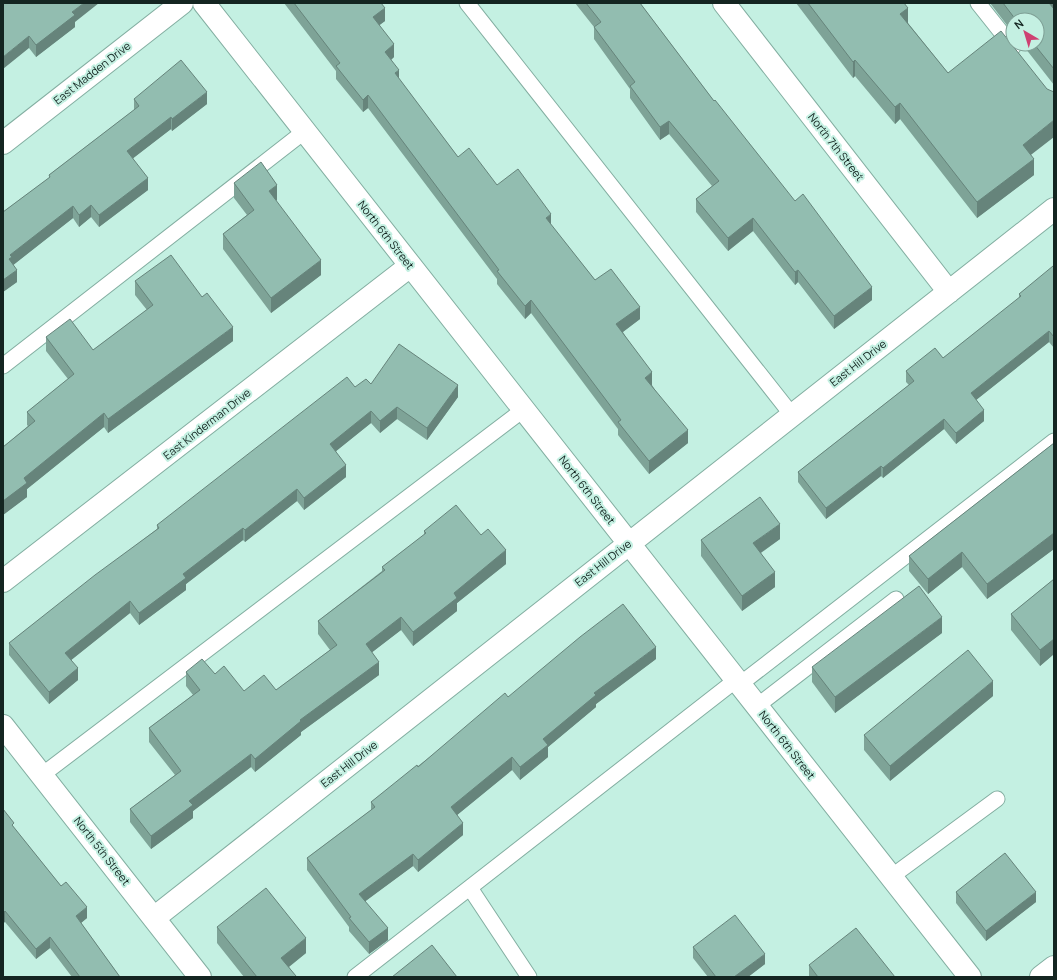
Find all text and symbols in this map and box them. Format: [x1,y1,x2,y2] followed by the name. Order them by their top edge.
[1005,12,1045,52] north arrow
[1011,15,1026,32] text: N
[50,37,134,107] street label: East Madden Drive
[805,110,868,184] street label: North 7th Street
[355,197,418,272] street label: North 6th Street
[826,335,890,389] street label: East Hill Drive
[160,384,254,463] street label: East Kinderman Drive
[556,452,619,527] street label: North 6th Street
[571,535,635,589] street label: East Hill Drive
[756,707,819,782] street label: North 6th Street
[317,736,381,790] street label: East Hill Drive
[71,813,134,888] street label: North 5th Street

